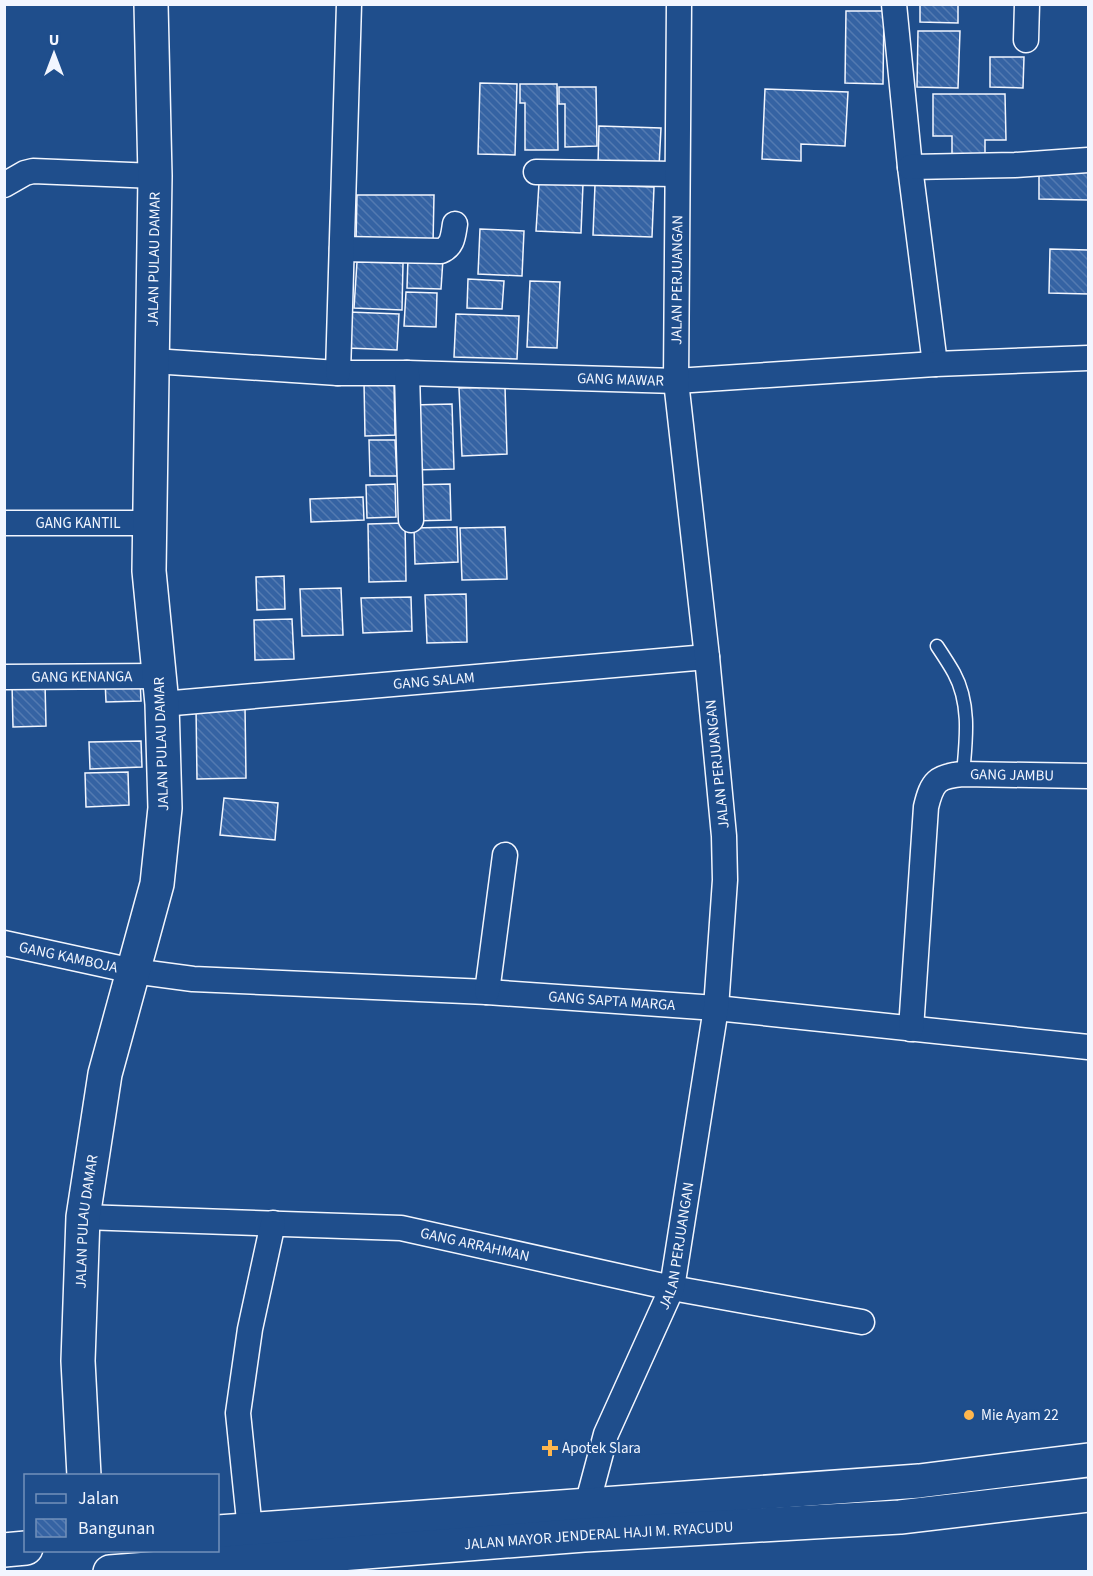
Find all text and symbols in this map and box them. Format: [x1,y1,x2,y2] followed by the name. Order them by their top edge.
[24,24,84,84] north arrow
[49,29,59,51] text: U
[143,191,166,326] street label: JALAN PULAU DAMAR
[666,215,688,345] street label: JALAN PERJUANGAN
[577,368,665,392] street label: GANG MAWAR
[35,513,121,534] street label: GANG KANTIL
[31,666,133,688] street label: GANG KENANGA
[392,667,476,695] street label: GANG SALAM
[149,676,174,812] street label: JALAN PULAU DAMAR
[700,698,735,830] street label: JALAN PERJUANGAN
[970,764,1054,786] street label: GANG JAMBU
[17,937,121,979] street label: GANG KAMBOJA
[548,986,677,1016] street label: GANG SAPTA MARGA
[71,1153,104,1289] street label: JALAN PULAU DAMAR
[654,1181,700,1313] street label: JALAN PERJUANGAN
[418,1223,531,1267] street label: GANG ARRAHMAN
[981,1405,1059,1426] place label: Mie Ayam 22
[962,1408,976,1422] marker: Mie Ayam 22
[562,1438,641,1459] place label: Apotek Slara
[543,1441,557,1455] marker: Apotek Slara
[24,1474,219,1552] legend
[78,1486,119,1511] text: Jalan
[78,1516,155,1541] text: Bangunan
[463,1517,734,1555] street label: JALAN MAYOR JENDERAL HAJI M. RYACUDU

